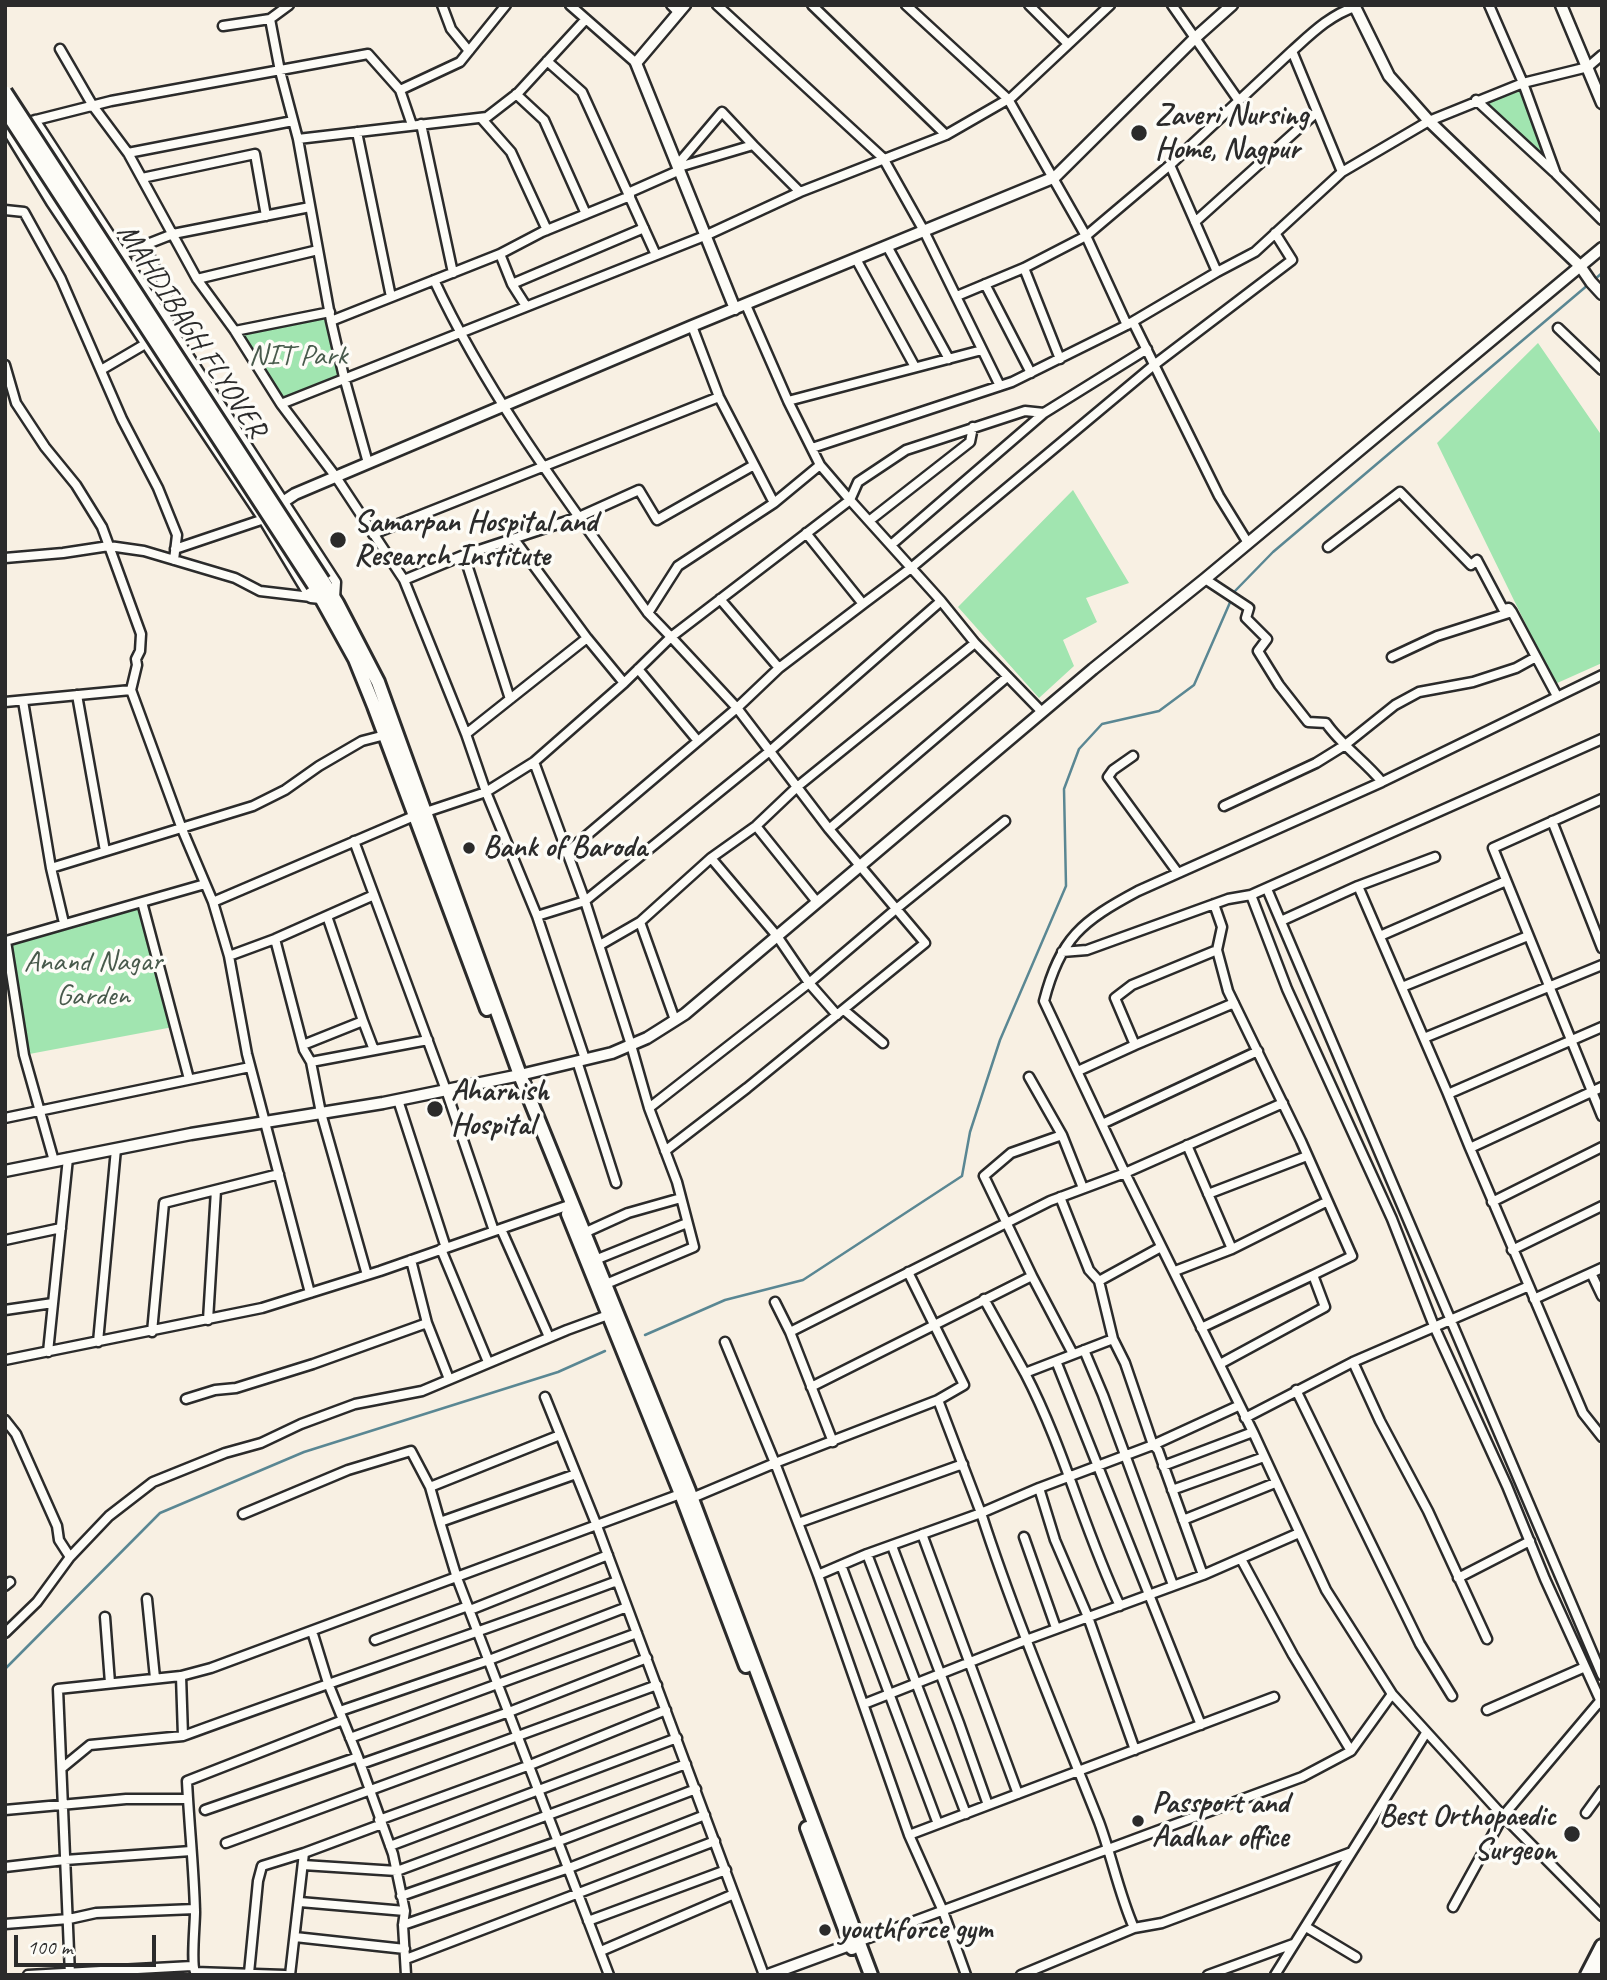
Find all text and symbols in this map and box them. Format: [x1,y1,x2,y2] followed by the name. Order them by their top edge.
[1155,98,1308,168] place label: Zaveri Nursing Home, Nagpur
[1129,123,1149,143] marker: Zaveri Nursing Home, Nagpur
[108,217,274,445] street label: MAHDIBAGH FLYOVER
[249,338,347,374] park label: NIT Park
[354,505,597,576] place label: Samarpan Hospital and Research Institute
[328,530,348,550] marker: Samarpan Hospital and Research Institute
[483,830,647,866] place label: Bank of Baroda
[461,840,477,856] marker: Bank of Baroda
[24,944,162,1014] park label: Anand Nagar Garden
[451,1074,549,1144] place label: Aharnish Hospital
[425,1099,445,1119] marker: Aharnish Hospital
[1152,1786,1289,1856] place label: Passport and Aadhar office
[1379,1799,1556,1870] place label: Best Orthopaedic Surgeon
[1130,1813,1146,1829] marker: Passport and Aadhar office
[1562,1824,1582,1844] marker: Best Orthopaedic Surgeon
[839,1912,993,1948] place label: youthforce gym
[18,1920,159,1964] scale bar
[817,1922,833,1938] marker: youthforce gym
[27,1934,72,1960] text: 100 m

